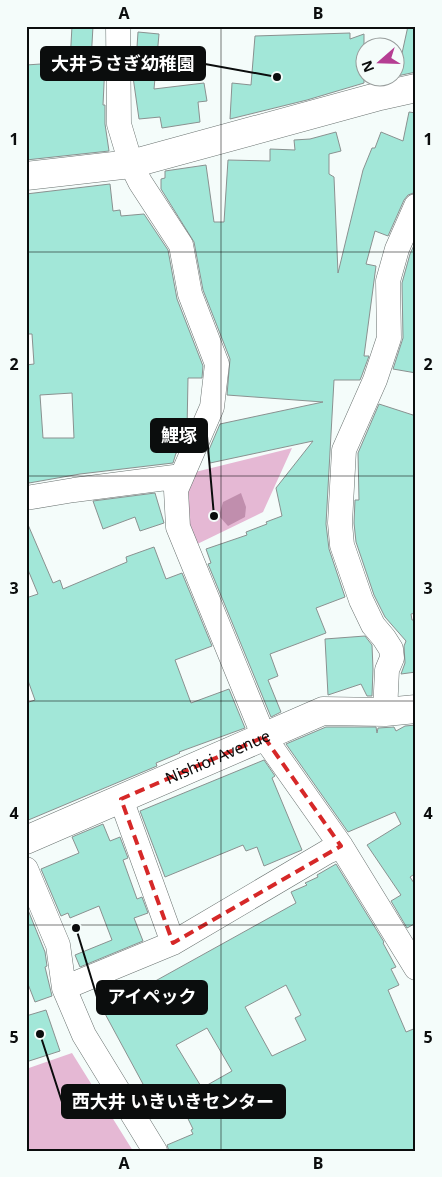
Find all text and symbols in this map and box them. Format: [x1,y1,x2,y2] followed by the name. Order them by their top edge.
[118,2,130,24] text: A
[313,2,323,24] text: B
[354,38,404,88] north arrow
[41,47,205,80] callout: 大井うさぎ幼稚園
[51,51,195,75] text: 大井うさぎ幼稚園
[356,58,378,75] text: N
[9,128,19,150] text: 1
[423,128,433,150] text: 1
[9,353,19,375] text: 2
[423,353,433,375] text: 2
[151,419,207,452] callout: 鯉塚
[161,423,197,447] text: 鯉塚
[9,577,19,599] text: 3
[423,577,433,599] text: 3
[162,724,274,789] street label: Nishioi Avenue
[9,802,19,824] text: 4
[423,802,433,824] text: 4
[97,981,207,1014] callout: アイペック
[107,984,197,1008] text: アイペック
[9,1026,19,1048] text: 5
[423,1026,433,1048] text: 5
[62,1085,285,1118] callout: 西大井 いきいきセンター
[72,1089,274,1113] text: 西大井 いきいきセンター
[118,1152,130,1174] text: A
[313,1152,323,1174] text: B

